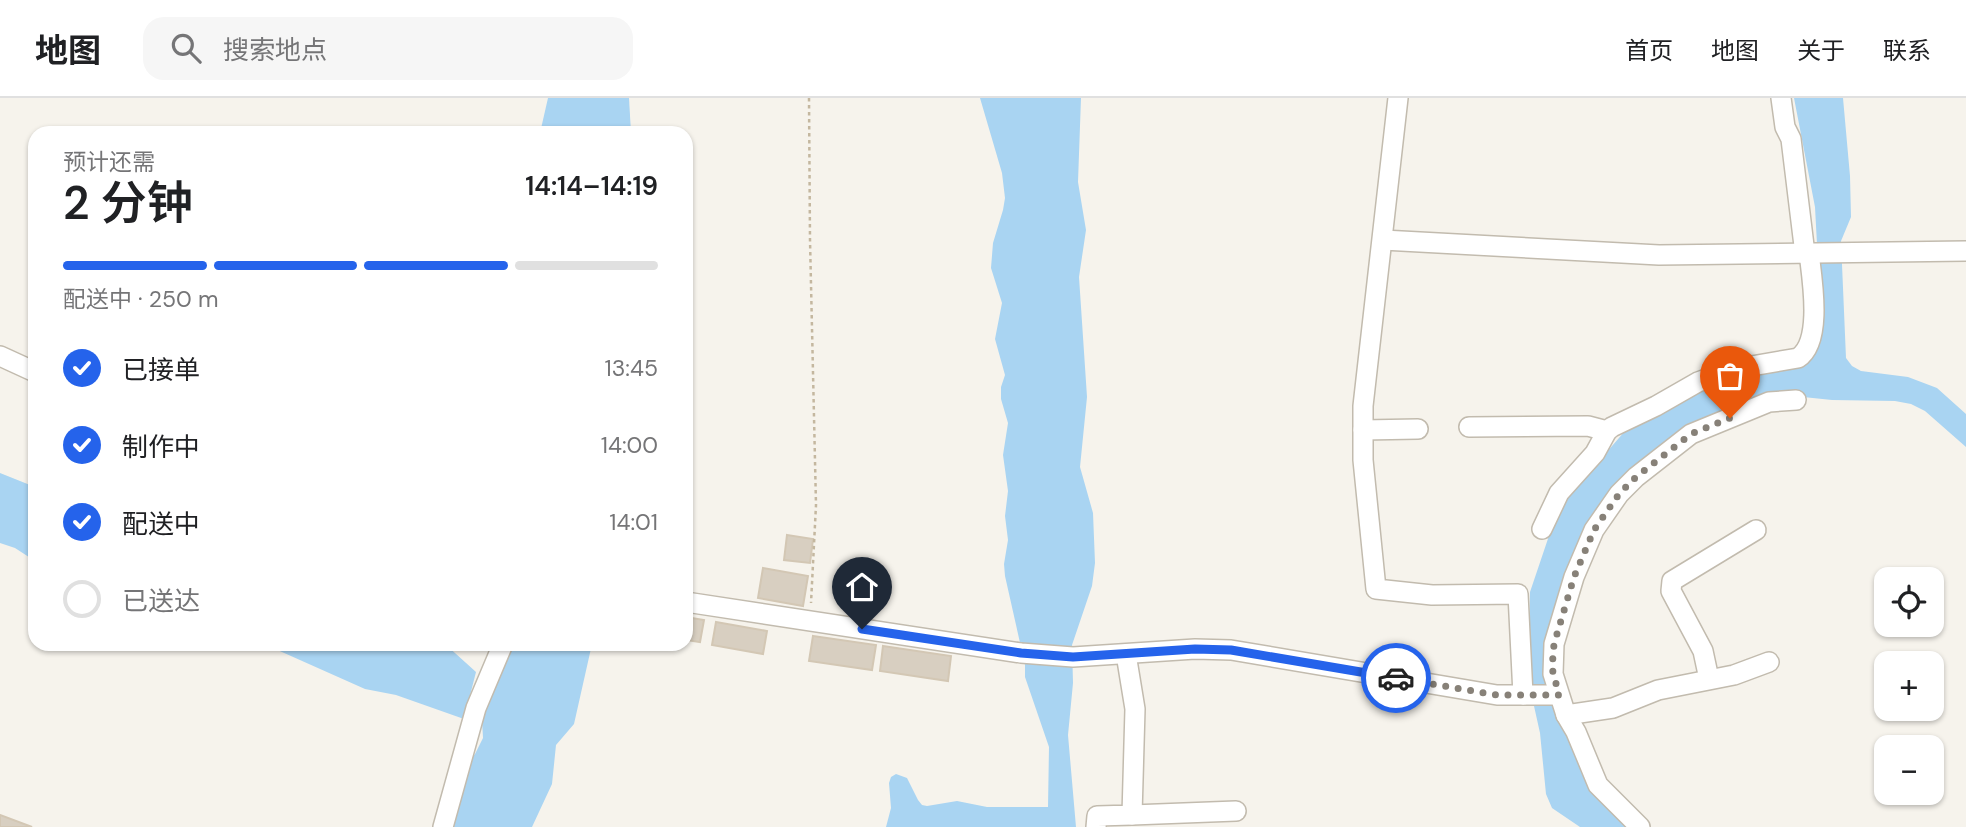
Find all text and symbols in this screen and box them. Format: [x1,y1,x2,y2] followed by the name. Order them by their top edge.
[143,17,633,80] search box
[35,29,101,72] text: 地图
[167,29,205,67] icon: search
[223,33,327,67] text: 搜索地点
[1625,35,1673,66] text: 首页
[1711,35,1759,66] text: 地图
[1797,35,1845,66] text: 关于
[1883,35,1931,66] text: 联系
[63,147,155,177] text: 预计还需
[525,169,658,203] text: 14:14–14:19
[63,173,193,233] text: 2 分钟
[63,284,218,314] text: 配送中 · 250 m
[1700,346,1760,418] pin
[63,349,101,387] icon: check
[122,353,200,387] text: 已接单
[605,353,658,383] text: 13:45
[1711,357,1749,395] icon: bag
[63,426,101,464] icon: check
[122,430,200,464] text: 制作中
[601,430,658,460] text: 14:00
[63,503,101,541] icon: check
[122,507,200,541] text: 配送中
[609,507,658,537] text: 14:01
[832,557,892,629] pin
[1874,567,1944,805] map controls
[1874,567,1944,637] button: locate
[843,568,881,606] icon: home
[122,584,200,618] text: 已送达
[1361,643,1431,713] courier
[1874,651,1944,721] button: +
[1377,659,1415,697] icon: car
[1874,735,1944,805] button: −

